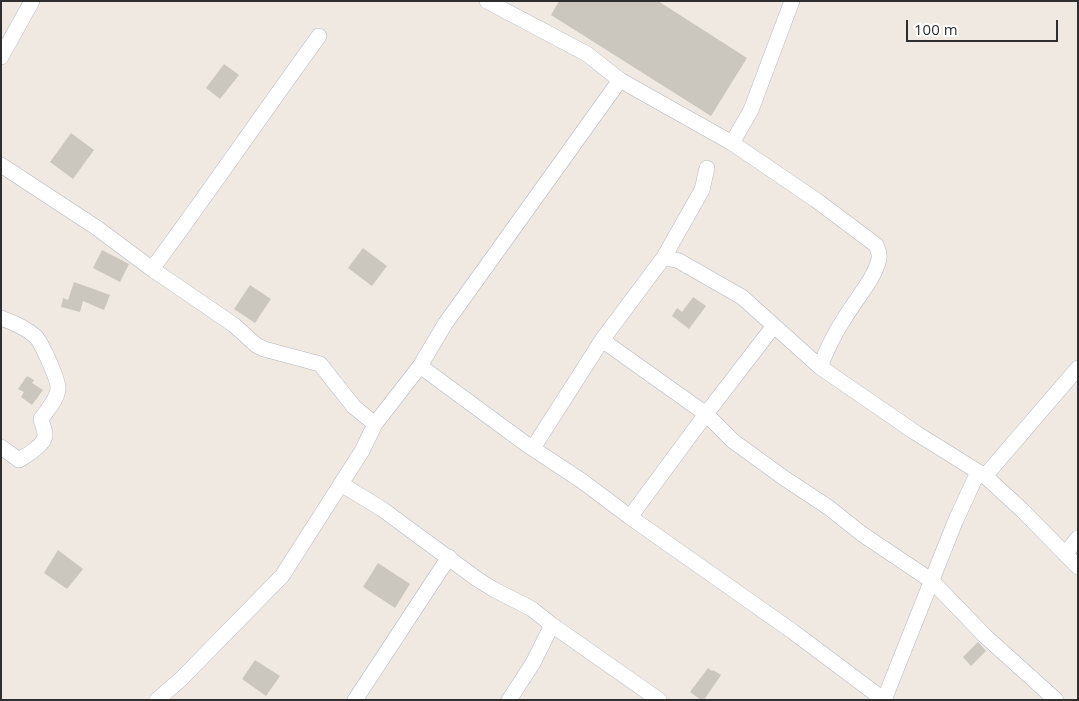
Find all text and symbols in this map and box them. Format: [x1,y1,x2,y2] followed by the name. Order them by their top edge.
[909,10,1062,42] scale bar
[914,19,958,39] text: 100 m

